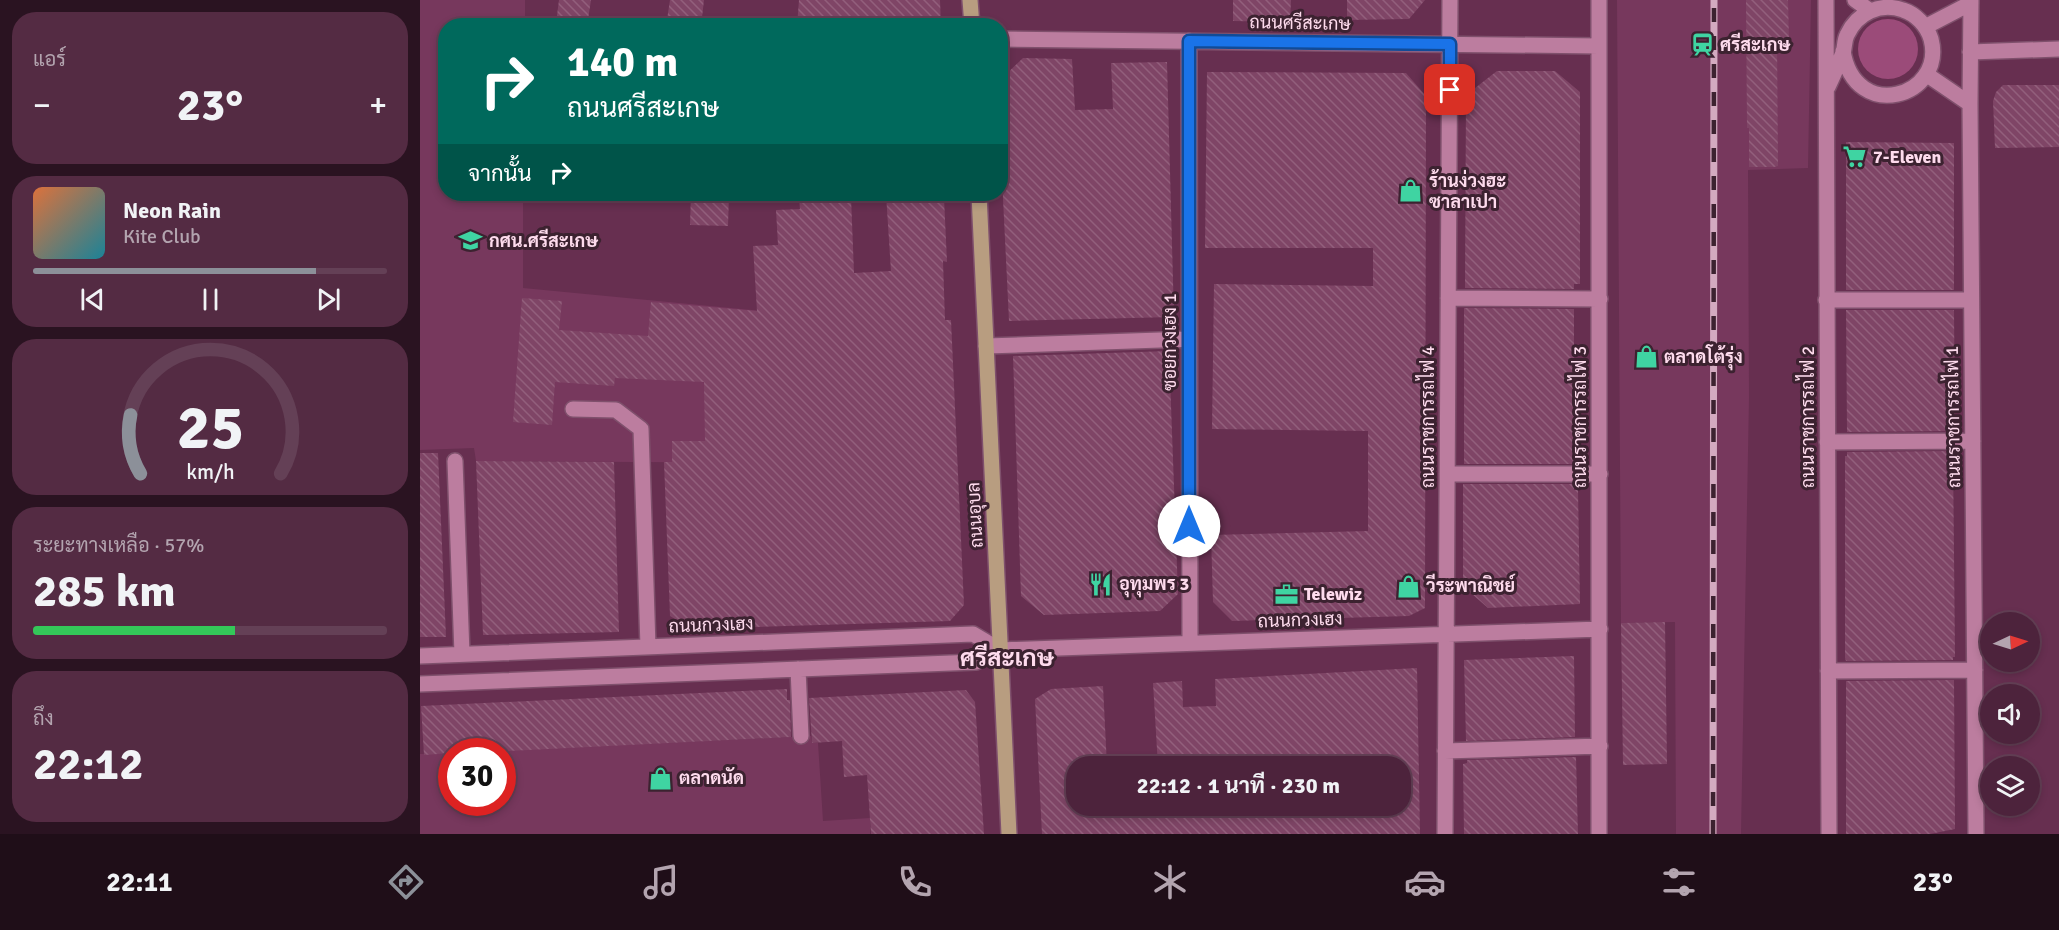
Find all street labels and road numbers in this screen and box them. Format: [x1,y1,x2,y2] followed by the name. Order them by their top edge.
[1249,9,1352,35] street label: ถนนศรีสะเกษ
[1159,293,1181,391] street label: ซอยกวงเฮง 1
[1415,346,1439,488] street label: ถนนราชการรถไฟ 4
[1567,346,1591,488] street label: ถนนราชการรถไฟ 3
[1795,346,1819,488] street label: ถนนราชการรถไฟ 2
[1939,346,1965,488] street label: ถนนราชการรถไฟ 1
[962,481,989,549] street label: ถนนอุบล
[1257,608,1343,632] street label: ถนนกวงเฮง
[668,613,754,637] street label: ถนนกวงเฮง

